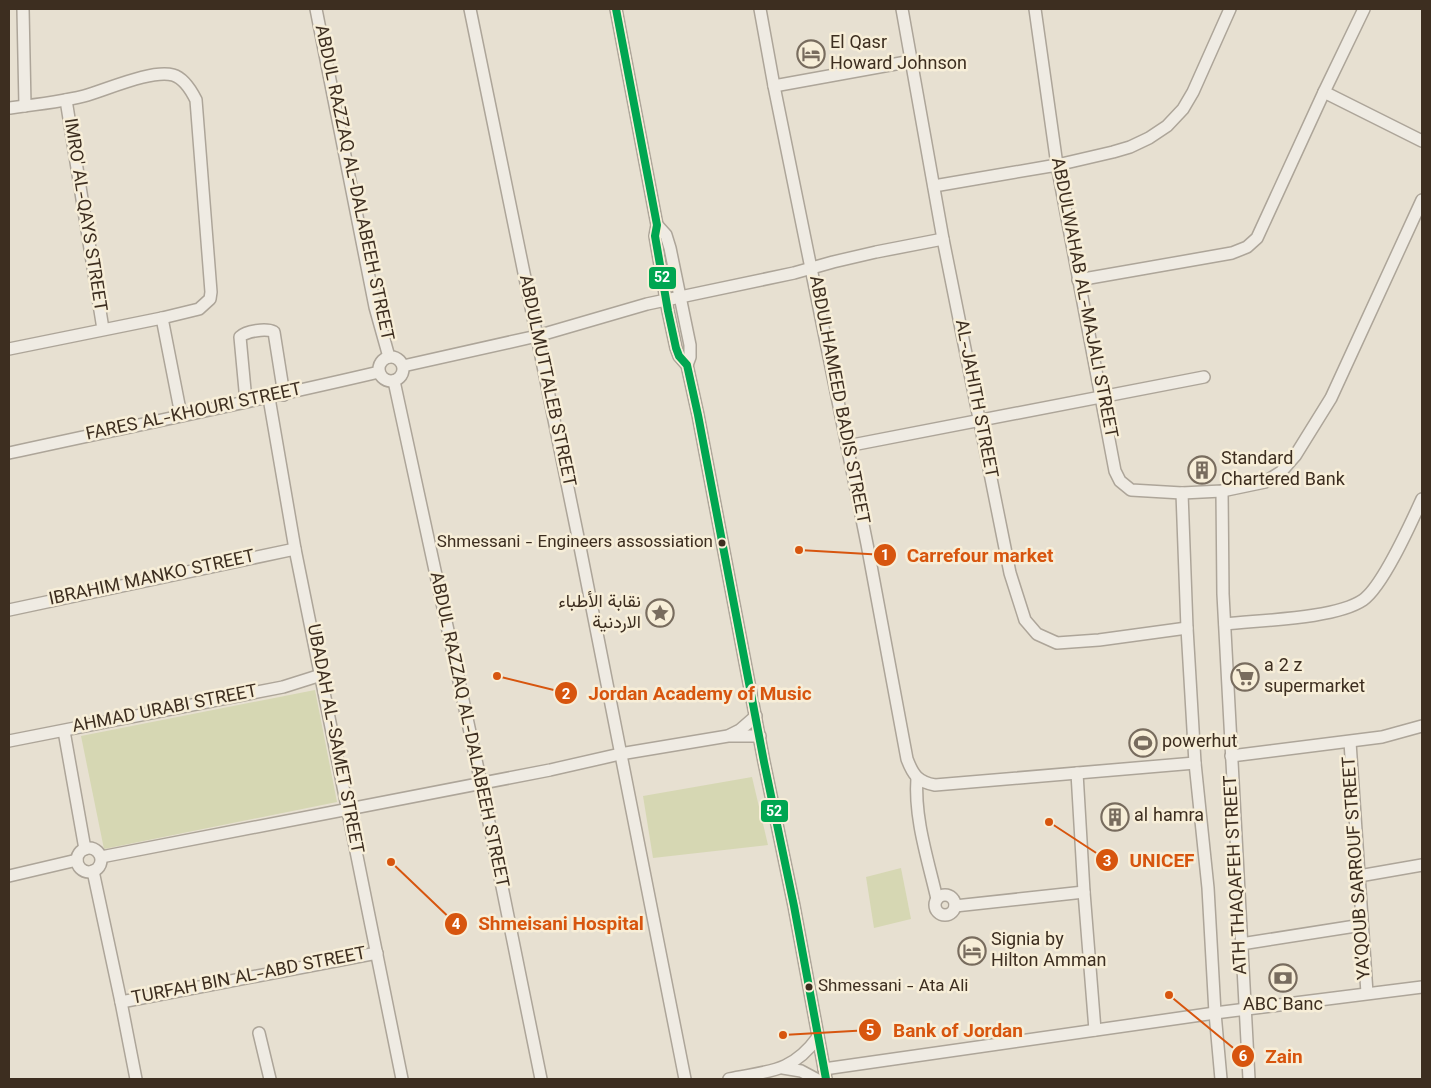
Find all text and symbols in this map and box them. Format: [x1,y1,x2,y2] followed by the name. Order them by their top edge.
[306,22,400,344] street label: ABDUL RAZZAQ AL-DALABEEH STREET
[830,30,967,79] place label: El Qasr Howard Johnson
[796,39,826,69] hotel icon: El Qasr Howard Johnson
[55,116,113,314] street label: IMRO' AL-QAYS STREET
[1042,155,1124,441] street label: ABDULWAHAB AL-MAJALI STREET
[648,266,677,290] line badge: 52
[654,268,670,290] text: 52
[510,272,582,490] street label: ABDULMUTTALEB STREET
[800,273,876,527] street label: ABDULHAMEED BADIS STREET
[946,317,1004,481] street label: AL-JAHITH STREET
[84,376,305,450] street label: FARES AL-KHOURI STREET
[1221,446,1346,495] place label: Standard Chartered Bank
[1187,455,1217,485] building icon: Standard Chartered Bank
[437,530,713,556] place label: Shmessani - Engineers assossiation
[717,538,727,548] marker: Shmessani - Engineers assossiation
[872,538,1064,572] callout: Carrefour market
[46,543,258,615] street label: IBRAHIM MANKO STREET
[907,543,1054,572] text: Carrefour market
[881,545,889,568] text: 1
[421,569,515,891] street label: ABDUL RAZZAQ AL-DALABEEH STREET
[558,589,641,638] place label: نقابة الأطباء الاردنية
[645,598,675,628] place icon: نقابة الأطباء الاردنية
[298,622,370,856] street label: UBADAH AL-SAMET STREET
[1264,653,1365,702] place label: a 2 z supermarket
[1230,662,1260,692] supermarket icon: a 2 z supermarket
[553,676,822,710] callout: Jordan Academy of Music
[70,678,260,742] street label: AHMAD URABI STREET
[588,681,812,710] text: Jordan Academy of Music
[562,684,571,707] text: 2
[1128,728,1158,758] sports icon: powerhut
[1162,729,1237,757] place label: powerhut
[1336,755,1380,981] street label: YA’QOUB SARROUF STREET
[1218,774,1256,976] street label: ATH THAQAFEH STREET
[760,799,789,823] line badge: 52
[766,802,782,824] text: 52
[1100,802,1130,832] building icon: al hamra
[1134,803,1204,831] place label: al hamra
[1095,843,1205,877] callout: UNICEF
[1129,848,1195,877] text: UNICEF
[1103,851,1111,874] text: 3
[444,907,654,941] callout: Shmeisani Hospital
[478,911,644,940] text: Shmeisani Hospital
[452,914,461,937] text: 4
[991,927,1106,976] place label: Signia by Hilton Amman
[957,936,987,966] hotel icon: Signia by Hilton Amman
[129,940,369,1013] street label: TURFAH BIN AL-ABD STREET
[1268,963,1298,993] bank icon: ABC Banc
[818,974,968,1000] place label: Shmessani - Ata Ali
[804,982,814,992] marker: Shmessani - Ata Ali
[1243,992,1323,1020] place label: ABC Banc
[858,1013,1033,1047] callout: Bank of Jordan
[893,1018,1023,1047] text: Bank of Jordan
[866,1020,874,1043] text: 5
[1230,1039,1313,1073] callout: Zain
[1265,1044,1303,1073] text: Zain
[1239,1046,1248,1069] text: 6

